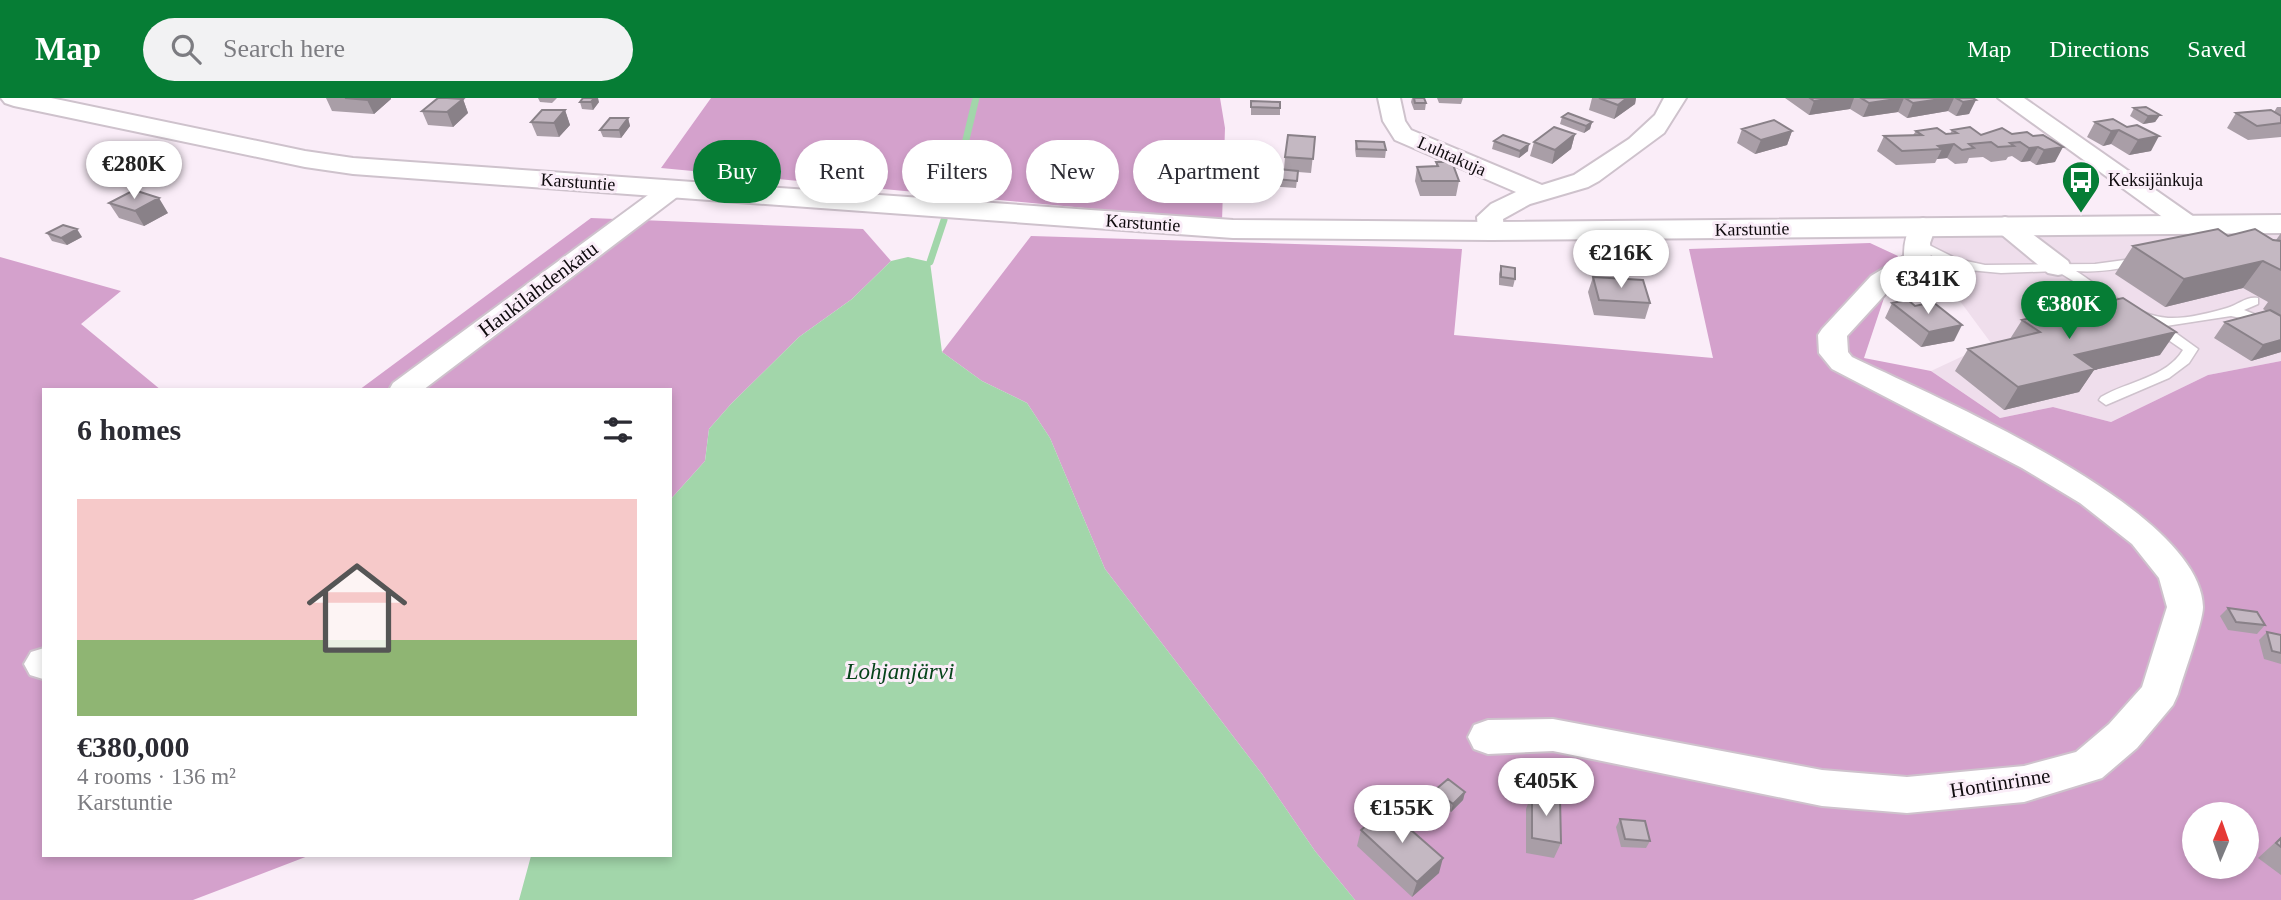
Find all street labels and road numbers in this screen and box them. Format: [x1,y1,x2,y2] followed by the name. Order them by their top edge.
[1415,132,1489,180] street label: Luhtakuja
[540,169,616,195] street label: Karstuntie
[1105,210,1181,236] street label: Karstuntie
[1714,218,1790,240] street label: Karstuntie
[473,236,603,342] street label: Haukilahdenkatu
[1948,763,2052,803] street label: Hontinrinne

